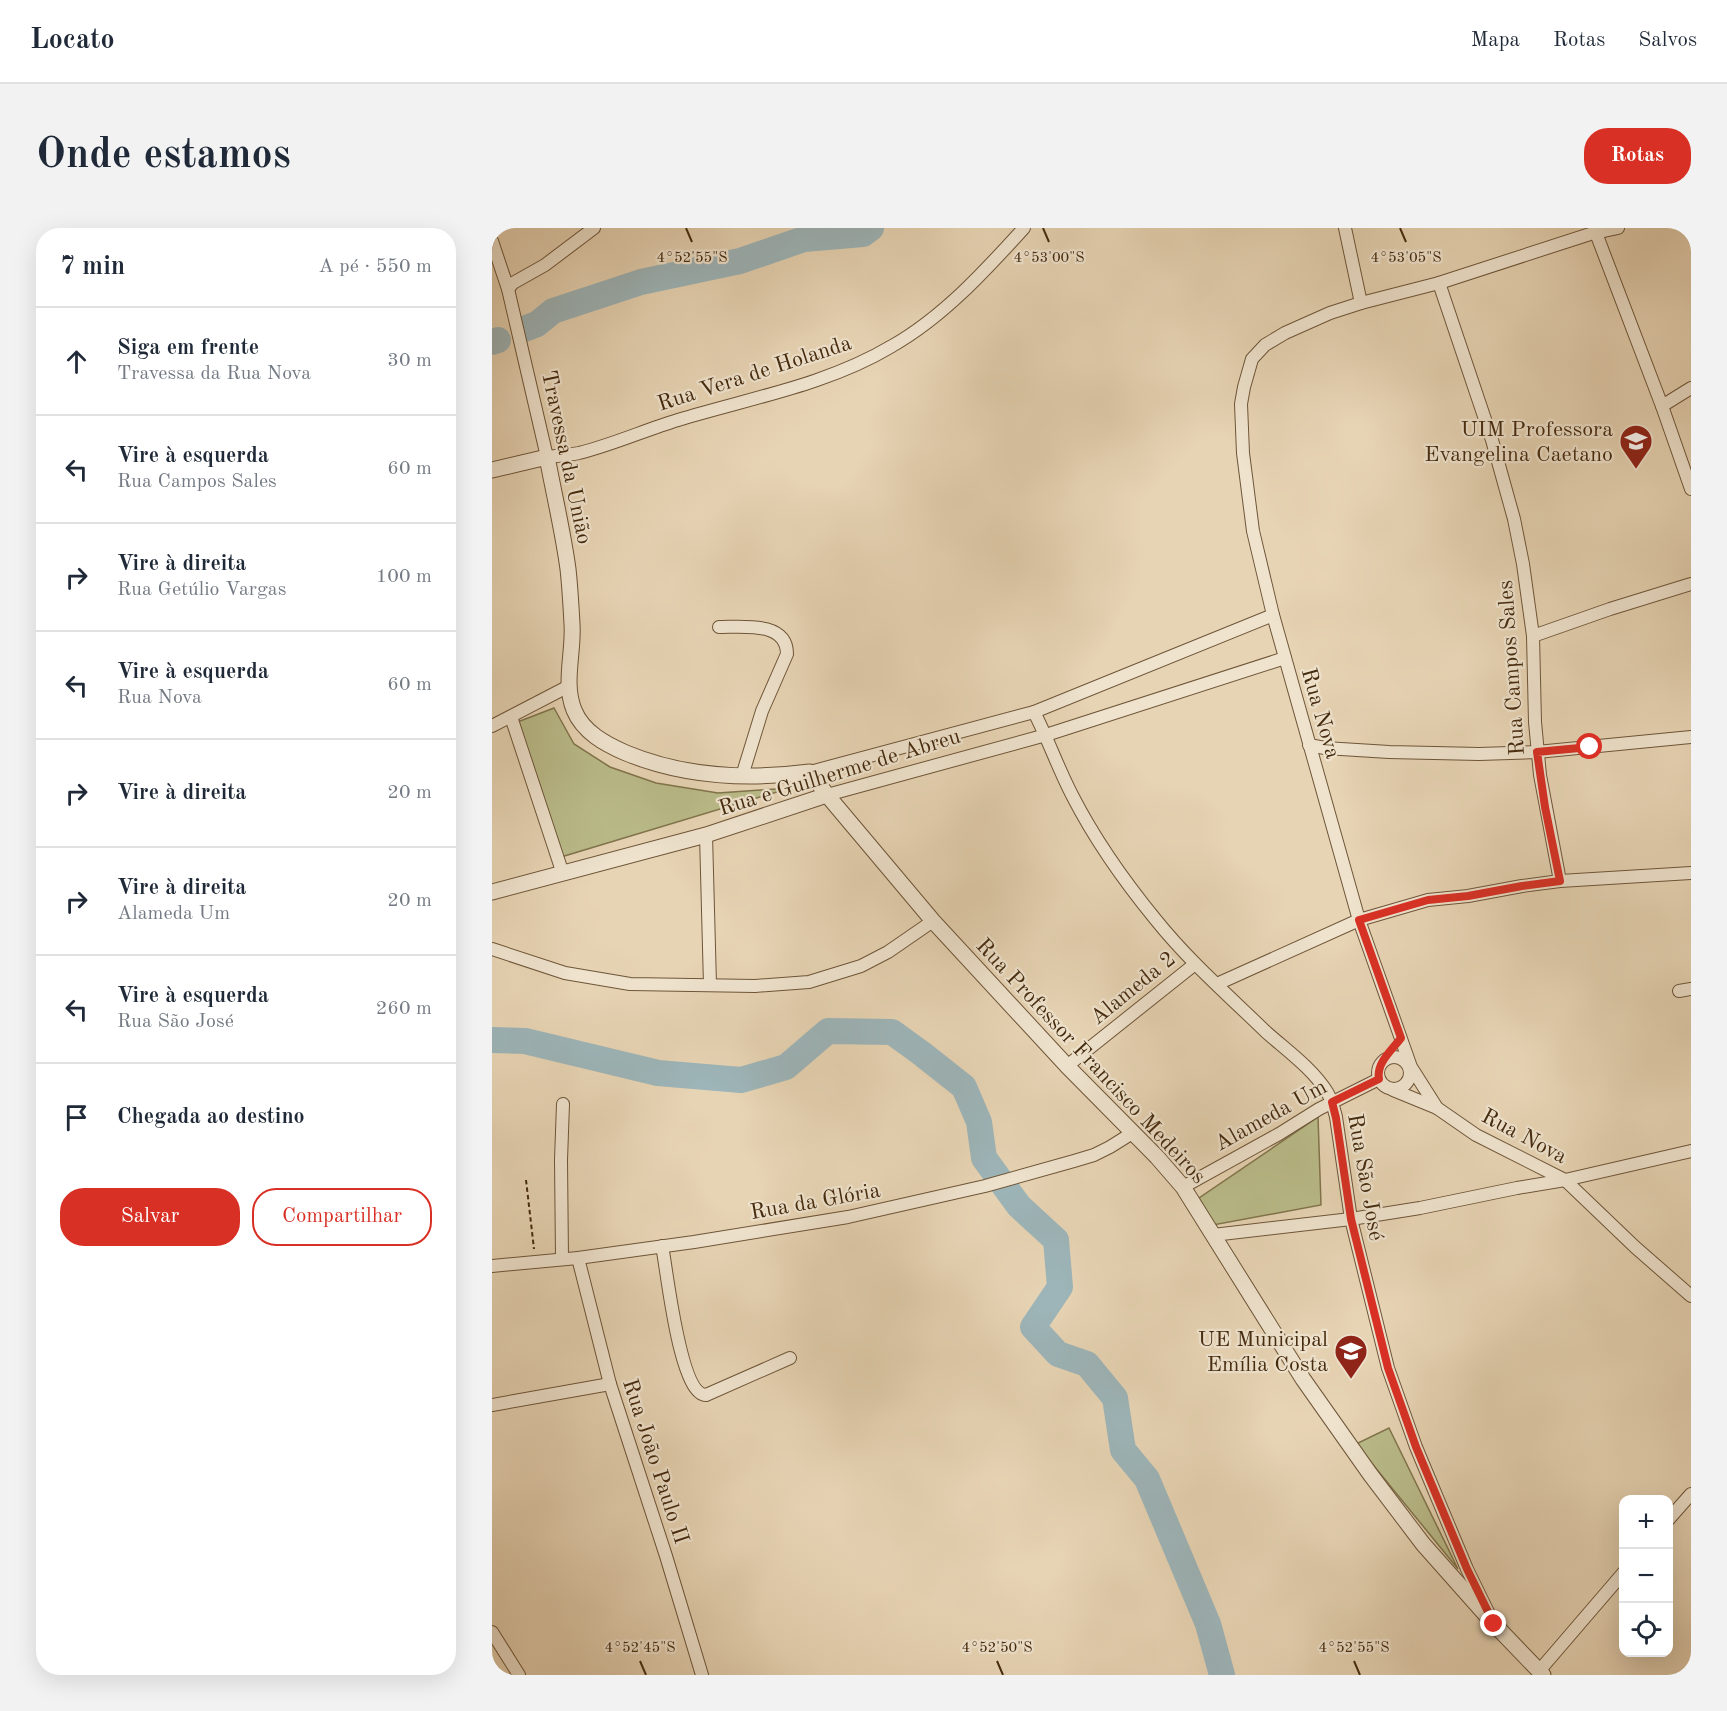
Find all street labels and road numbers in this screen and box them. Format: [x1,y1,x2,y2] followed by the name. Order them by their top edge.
[655,332,854,416] street label: Rua Vera de Holanda
[537,369,595,546] street label: Travessa da União
[1495,579,1529,756] street label: Rua Campos Sales
[1297,666,1344,762] street label: Rua Nova
[716,726,963,820] street label: Rua e Guilherme de Abreu
[971,935,1210,1188] street label: Rua Professor Francisco Medeiros
[1087,948,1180,1029] street label: Alameda 2
[1211,1076,1331,1156] street label: Alameda Um
[1478,1105,1571,1168] street label: Rua Nova
[1343,1112,1387,1243] street label: Rua São José
[749,1180,882,1224] street label: Rua da Glória
[618,1376,692,1547] street label: Rua João Paulo II

